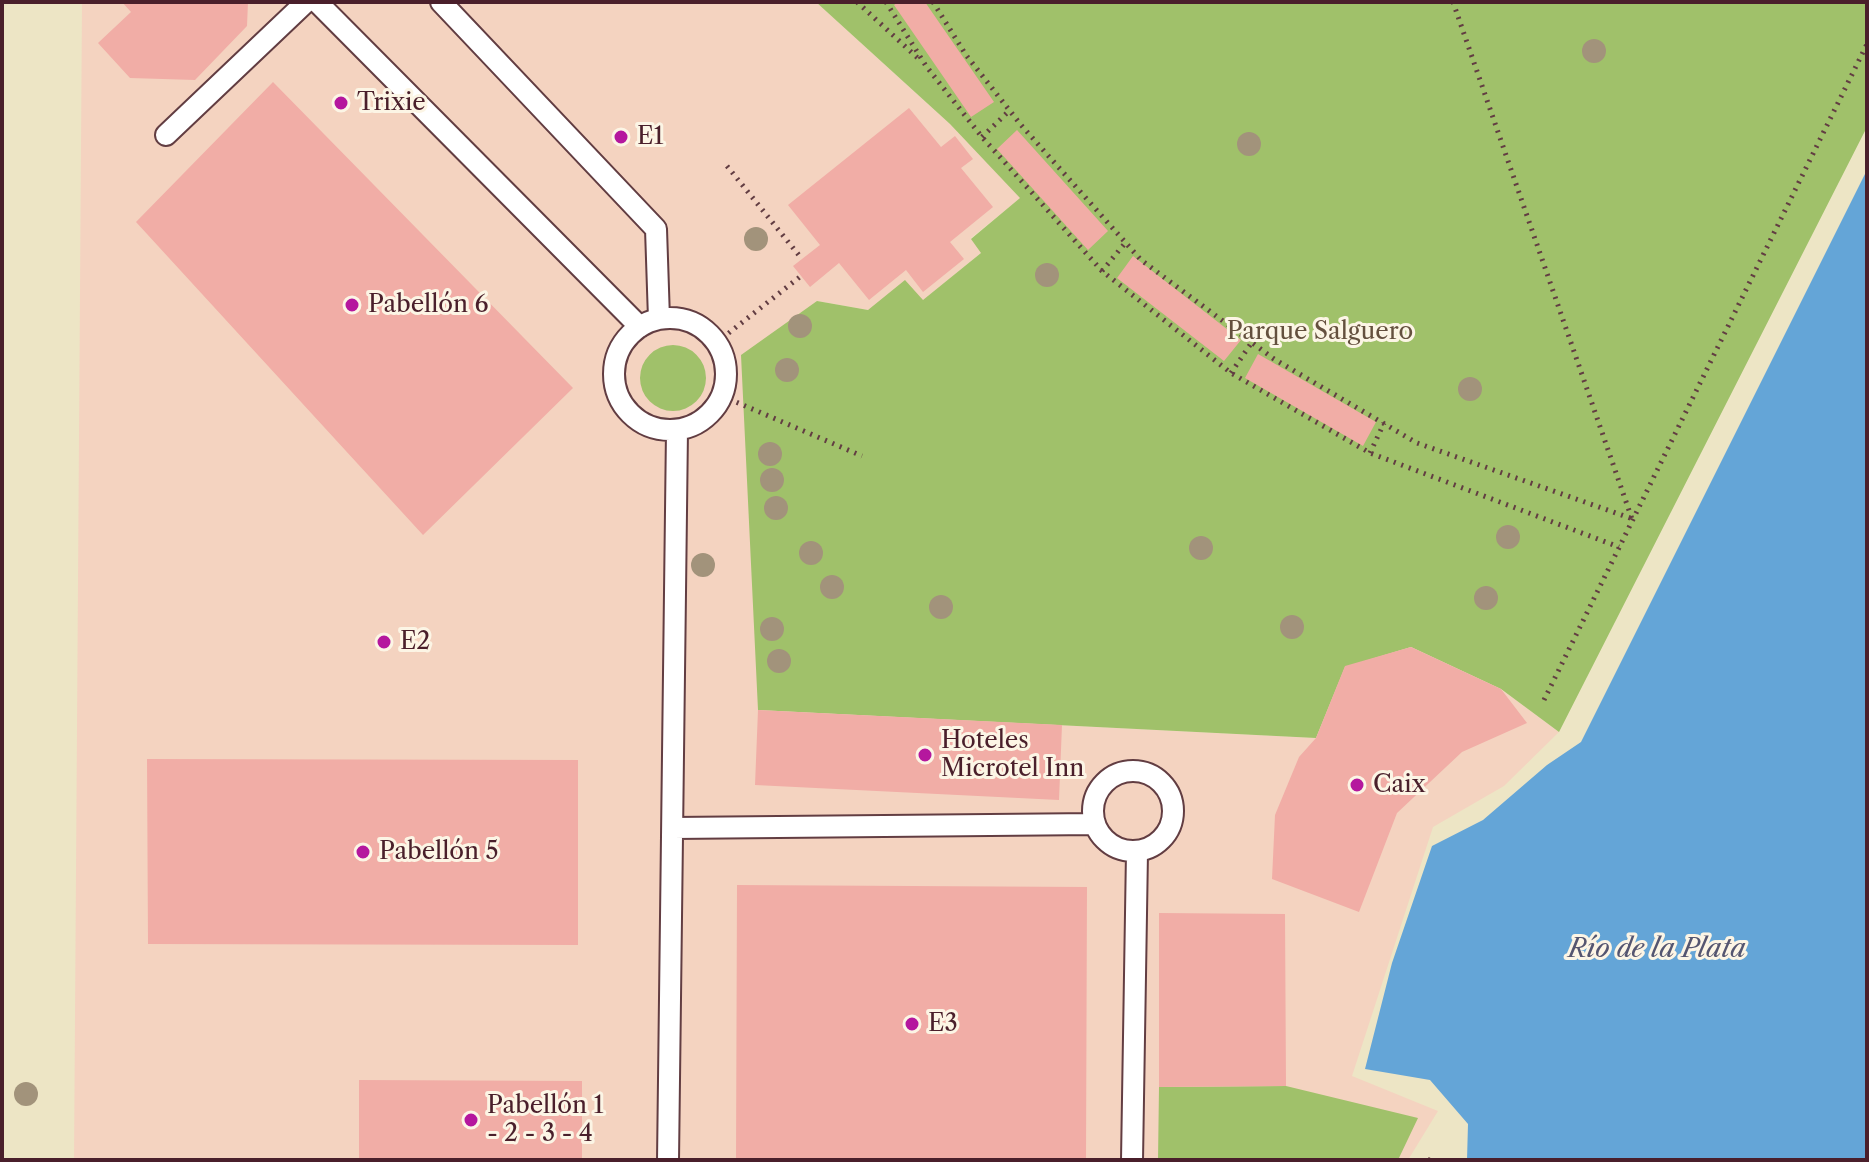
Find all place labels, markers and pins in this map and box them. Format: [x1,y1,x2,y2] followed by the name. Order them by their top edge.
[357,89,426,117] place label: Trixie
[332,94,350,112] marker: Trixie
[637,123,664,151] place label: E1
[612,128,630,146] marker: E1
[368,291,489,319] place label: Pabellón 6
[343,296,361,314] marker: Pabellón 6
[400,628,430,656] place label: E2
[375,633,393,651] marker: E2
[941,727,1084,783] place label: Hoteles Microtel Inn
[916,746,934,764] marker: Hoteles Microtel Inn
[1373,771,1425,799] place label: Caix
[1348,776,1366,794] marker: Caix
[379,838,499,866] place label: Pabellón 5
[354,843,372,861] marker: Pabellón 5
[928,1010,958,1038] place label: E3
[903,1015,921,1033] marker: E3
[487,1092,604,1148] place label: Pabellón 1 - 2 - 3 - 4
[462,1111,480,1129] marker: Pabellón 1 - 2 - 3 - 4

